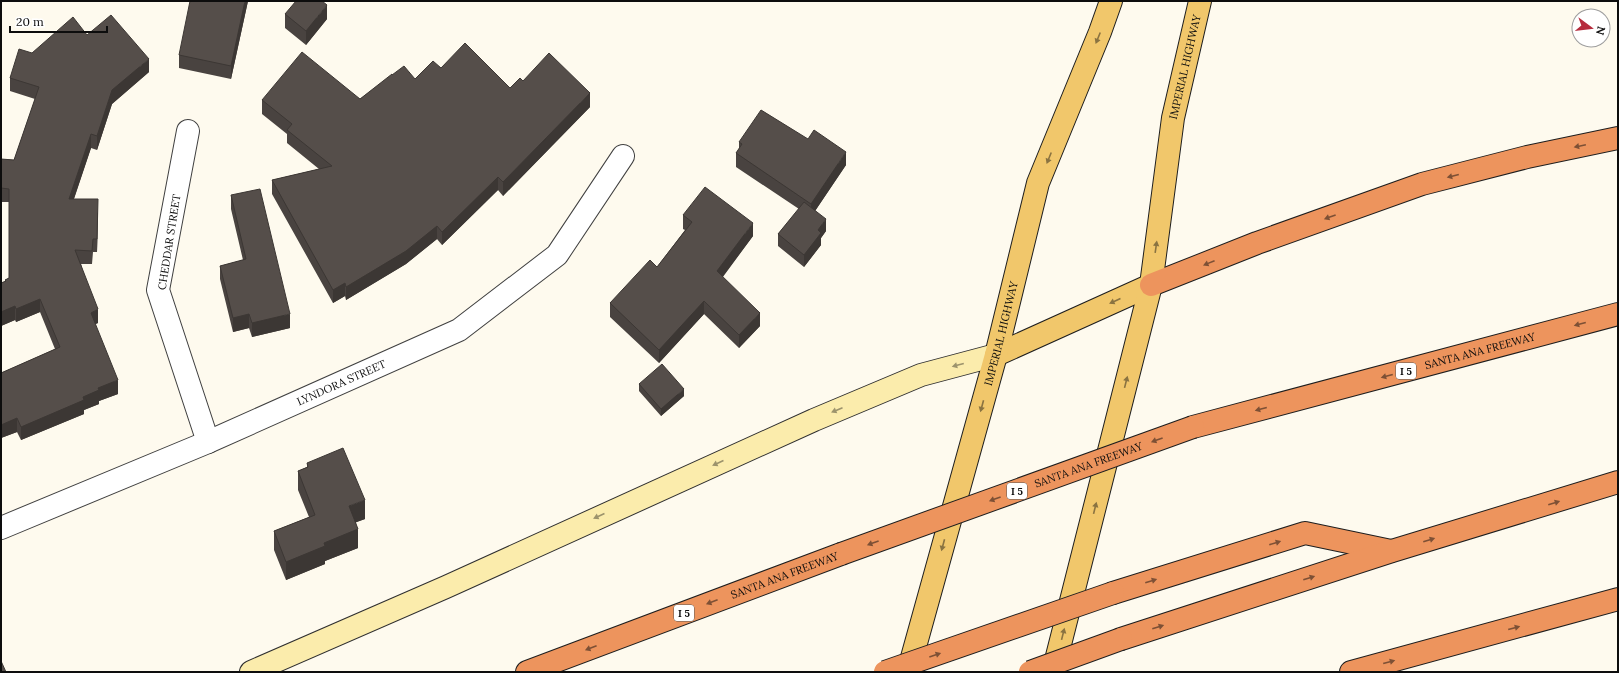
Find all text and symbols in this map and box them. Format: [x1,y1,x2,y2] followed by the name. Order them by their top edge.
[10,8,107,34] scale bar
[1571,8,1611,48] north arrow
[1166,12,1204,121] street label: IMPERIAL HIGHWAY
[16,14,44,29] text: 20 m
[1593,25,1609,37] text: N
[1095,32,1101,43] one-way arrow
[1574,143,1586,149] one-way arrow
[1045,152,1051,164] one-way arrow
[1447,173,1459,179] one-way arrow
[155,193,183,291] street label: CHEDDAR STREET
[1324,214,1336,220] one-way arrow
[1153,241,1159,253] one-way arrow
[1203,260,1214,266] one-way arrow
[981,279,1021,387] street label: IMPERIAL HIGHWAY
[1109,298,1121,305] one-way arrow
[1574,322,1587,328] one-way arrow
[1423,329,1538,372] street label: SANTA ANA FREEWAY
[295,357,388,409] street label: LYNDORA STREET
[952,362,964,368] one-way arrow
[1396,363,1416,379] road number: I 5
[1381,373,1393,379] one-way arrow
[1124,376,1130,388] one-way arrow
[979,400,985,412] one-way arrow
[1255,406,1267,412] one-way arrow
[831,407,842,413] one-way arrow
[1150,438,1162,444] one-way arrow
[1032,439,1145,491] street label: SANTA ANA FREEWAY
[712,460,723,466] one-way arrow
[1007,483,1027,499] road number: I 5
[988,496,1000,502] one-way arrow
[1548,500,1560,506] one-way arrow
[1092,502,1098,514] one-way arrow
[594,513,605,519] one-way arrow
[1423,537,1435,543] one-way arrow
[940,539,946,551] one-way arrow
[866,540,878,546] one-way arrow
[1269,540,1281,546] one-way arrow
[729,548,841,602] street label: SANTA ANA FREEWAY
[1303,575,1315,581] one-way arrow
[1145,578,1157,584] one-way arrow
[706,600,718,606] one-way arrow
[674,605,694,621] road number: I 5
[1153,624,1165,630] one-way arrow
[1508,624,1520,630] one-way arrow
[1060,628,1066,640] one-way arrow
[584,646,596,652] one-way arrow
[930,651,942,657] one-way arrow
[1383,659,1395,665] one-way arrow

